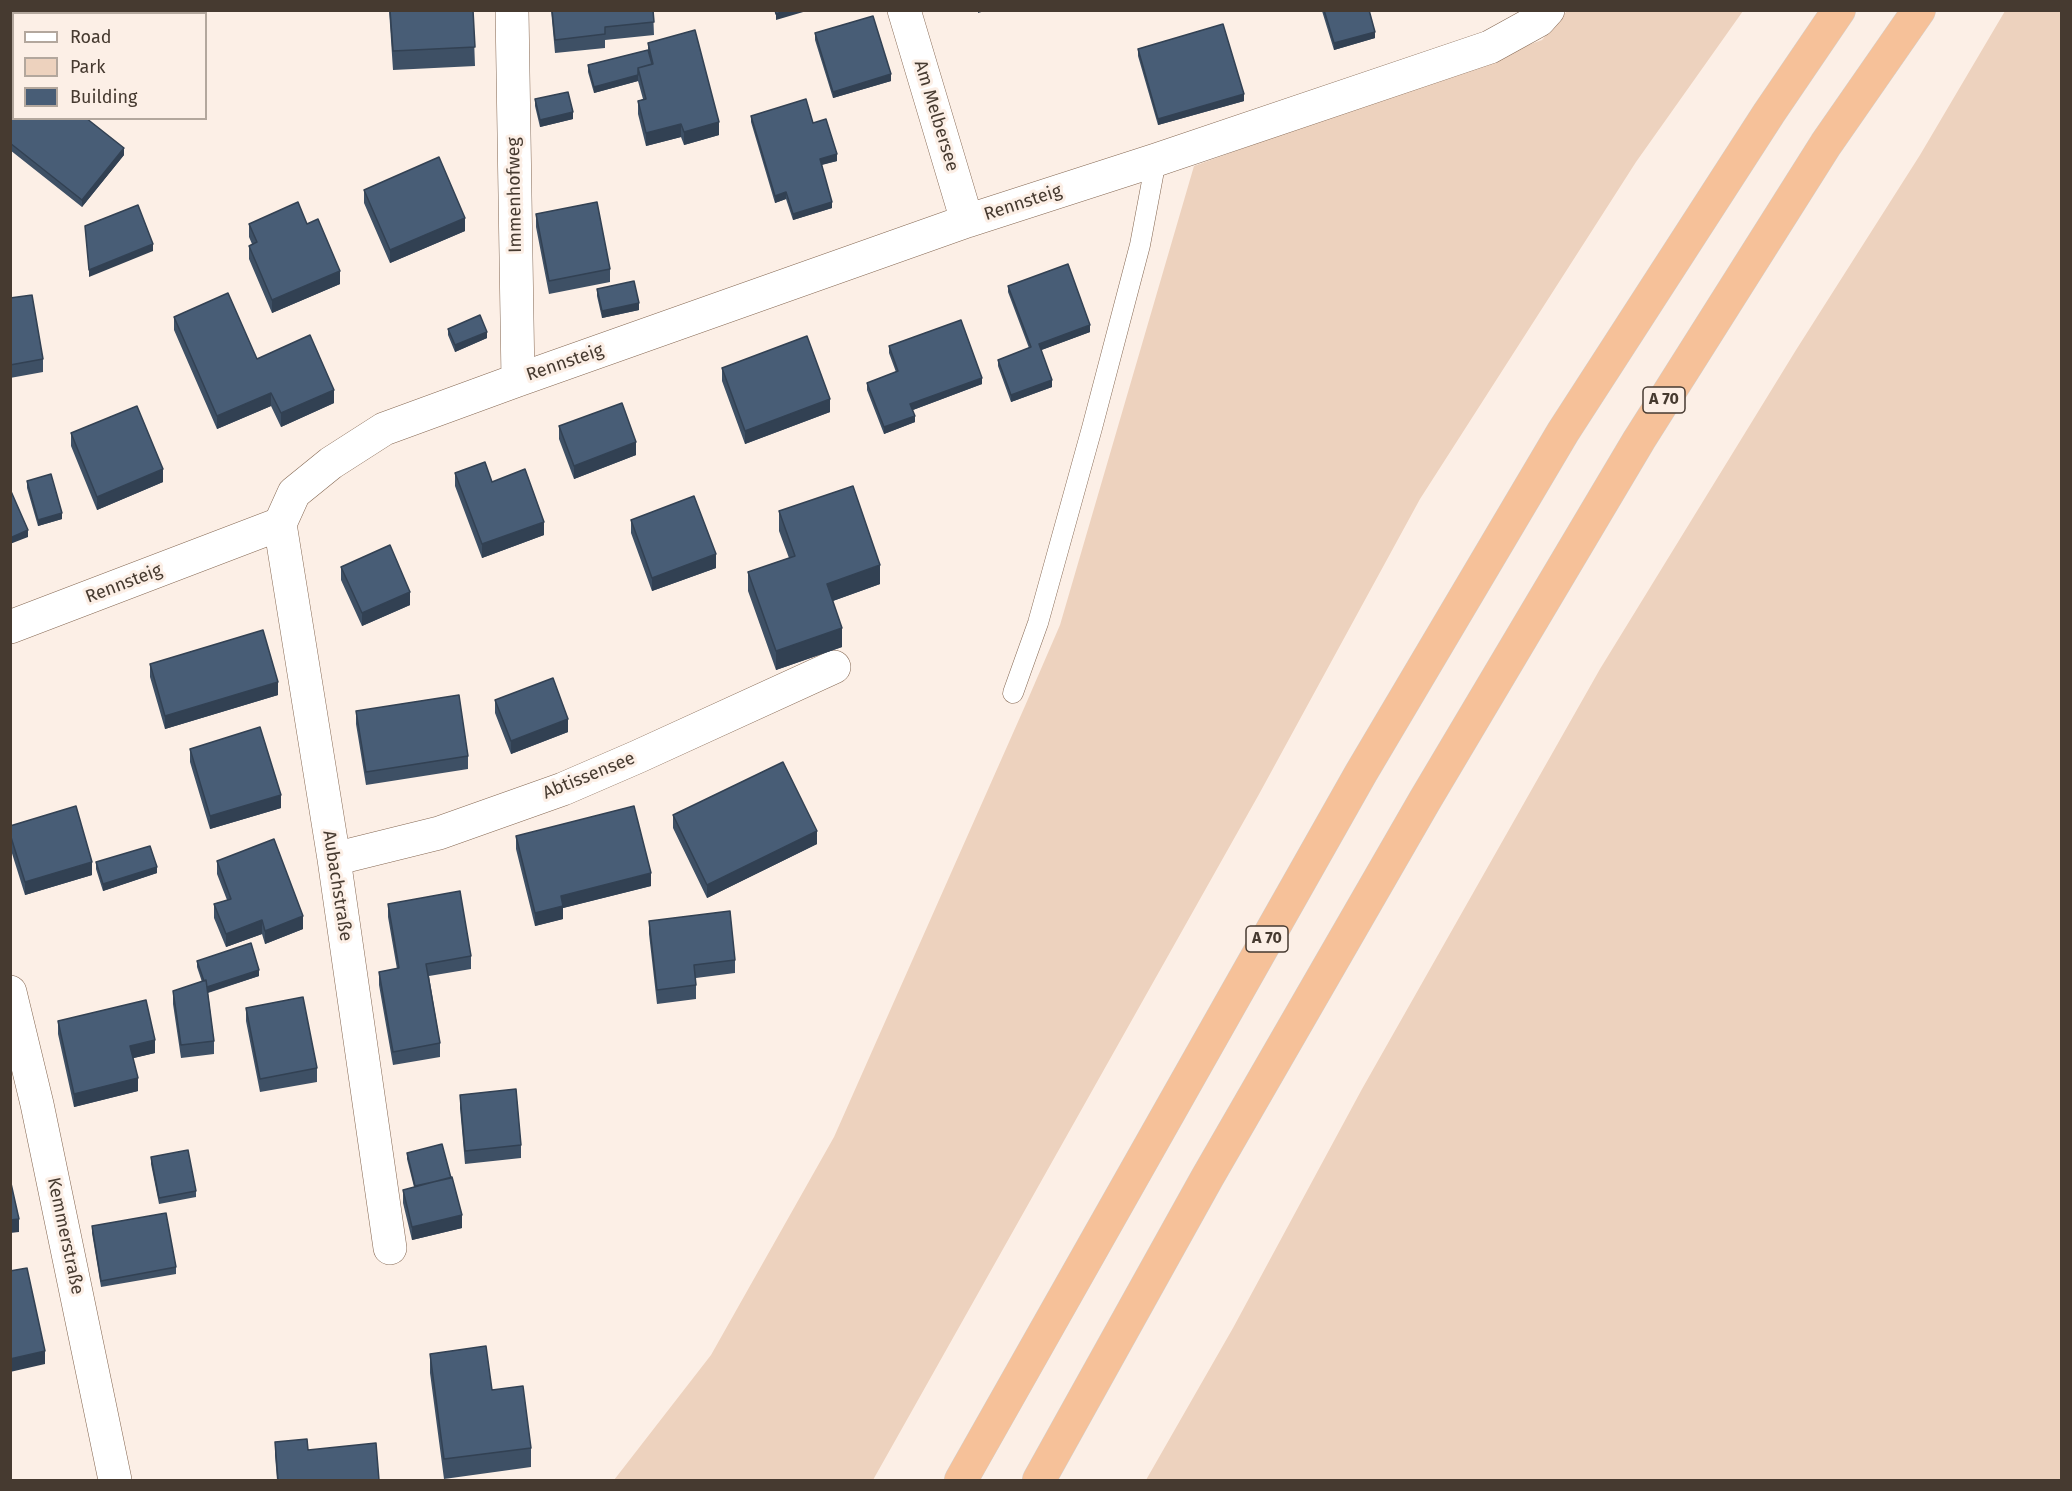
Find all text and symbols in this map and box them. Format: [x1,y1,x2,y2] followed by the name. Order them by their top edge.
[12,12,207,120] legend
[70,26,112,48] text: Road
[70,56,105,78] text: Park
[909,58,963,174] street label: Am Melbersee
[70,86,137,108] text: Building
[503,137,527,253] street label: Immenhofweg
[981,180,1065,226] street label: Rennsteig
[523,340,607,386] street label: Rennsteig
[1643,387,1685,413] road number: A 70
[83,560,165,608] street label: Rennsteig
[540,748,638,804] street label: Abtissensee
[318,829,356,943] street label: Aubachstraße
[1246,926,1288,952] road number: A 70
[42,1176,88,1296] street label: Kemmerstraße

